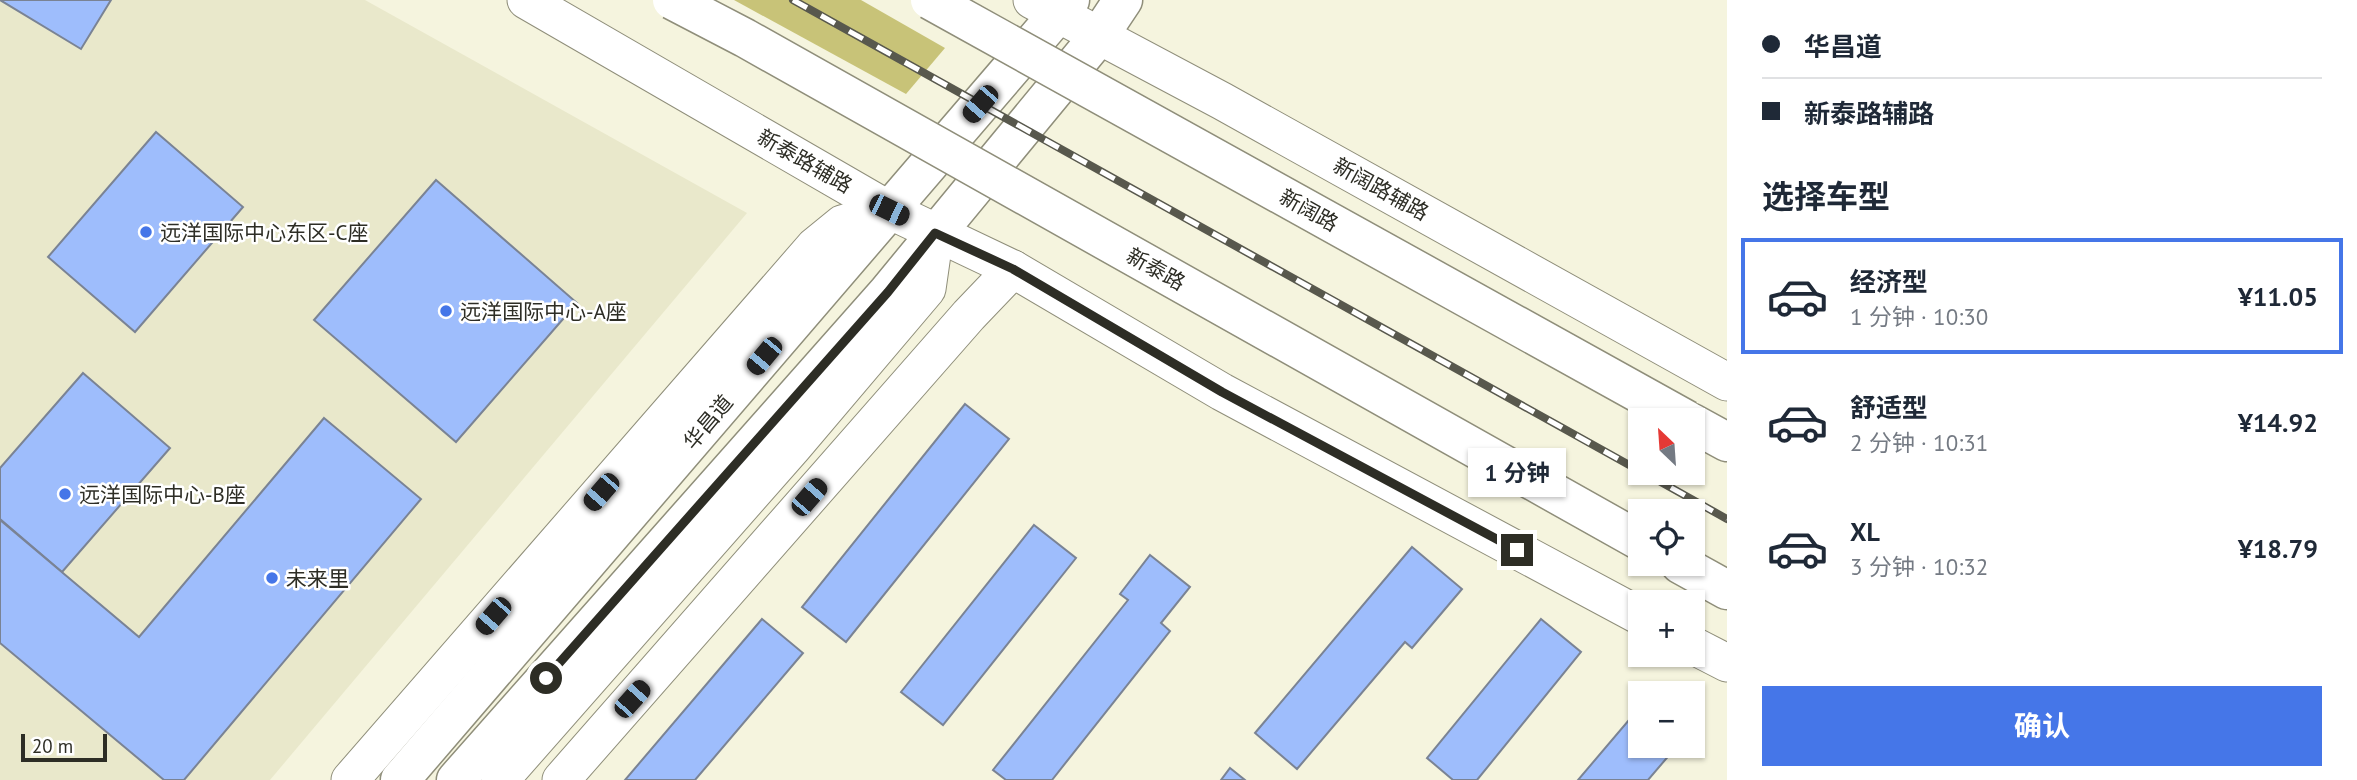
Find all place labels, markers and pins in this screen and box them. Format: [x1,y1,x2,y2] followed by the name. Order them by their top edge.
[160,219,369,246] place label: 远洋国际中心东区-C座
[138,224,154,240] marker: 远洋国际中心东区-C座
[460,298,627,325] place label: 远洋国际中心-A座
[438,303,454,319] marker: 远洋国际中心-A座
[79,481,246,508] place label: 远洋国际中心-B座
[57,486,73,502] marker: 远洋国际中心-B座
[286,565,349,592] place label: 未来里
[264,570,280,586] marker: 未来里

